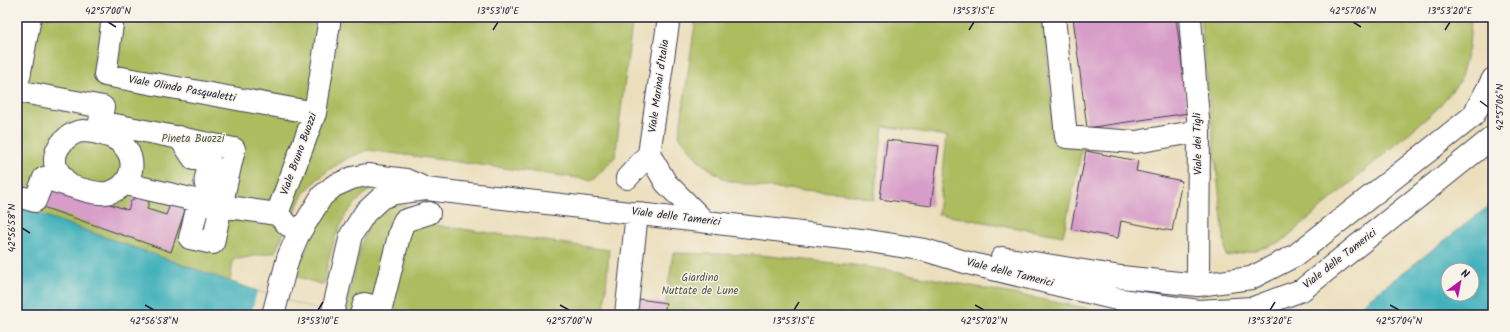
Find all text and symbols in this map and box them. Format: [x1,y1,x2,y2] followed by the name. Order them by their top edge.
[85,3,131,19] text: 42°57'00"N
[477,3,520,19] text: 13°53'10"E
[953,3,996,19] text: 13°53'15"E
[1330,3,1377,19] text: 42°57'06"N
[1428,3,1474,19] text: 13°53'20"E
[644,38,674,134] street label: Viale Marinai d'Italia
[127,71,237,107] street label: Viale Olindo Pasqualetti
[1492,83,1508,130] text: 42°57'06"N
[276,110,322,198] street label: Viale Bruno Buozzi
[1188,112,1208,175] street label: Viale dei Tigli
[162,130,225,148] park label: Pineta Buozzi
[4,203,20,252] text: 42°56'58"N
[631,203,722,231] street label: Viale delle Tamerici
[1299,224,1381,294] street label: Viale delle Tamerici
[964,253,1056,293] street label: Viale delle Tamerici
[1440,262,1480,302] north arrow
[1457,265,1473,284] text: N
[662,269,739,300] park label: Giardino Nuttate de Lune
[130,313,179,329] text: 42°56'58"N
[297,313,340,329] text: 13°53'10"E
[546,313,592,329] text: 42°57'00"N
[773,313,816,329] text: 13°53'15"E
[960,313,1008,329] text: 42°57'02"N
[1248,313,1294,329] text: 13°53'20"E
[1376,313,1423,329] text: 42°57'04"N

